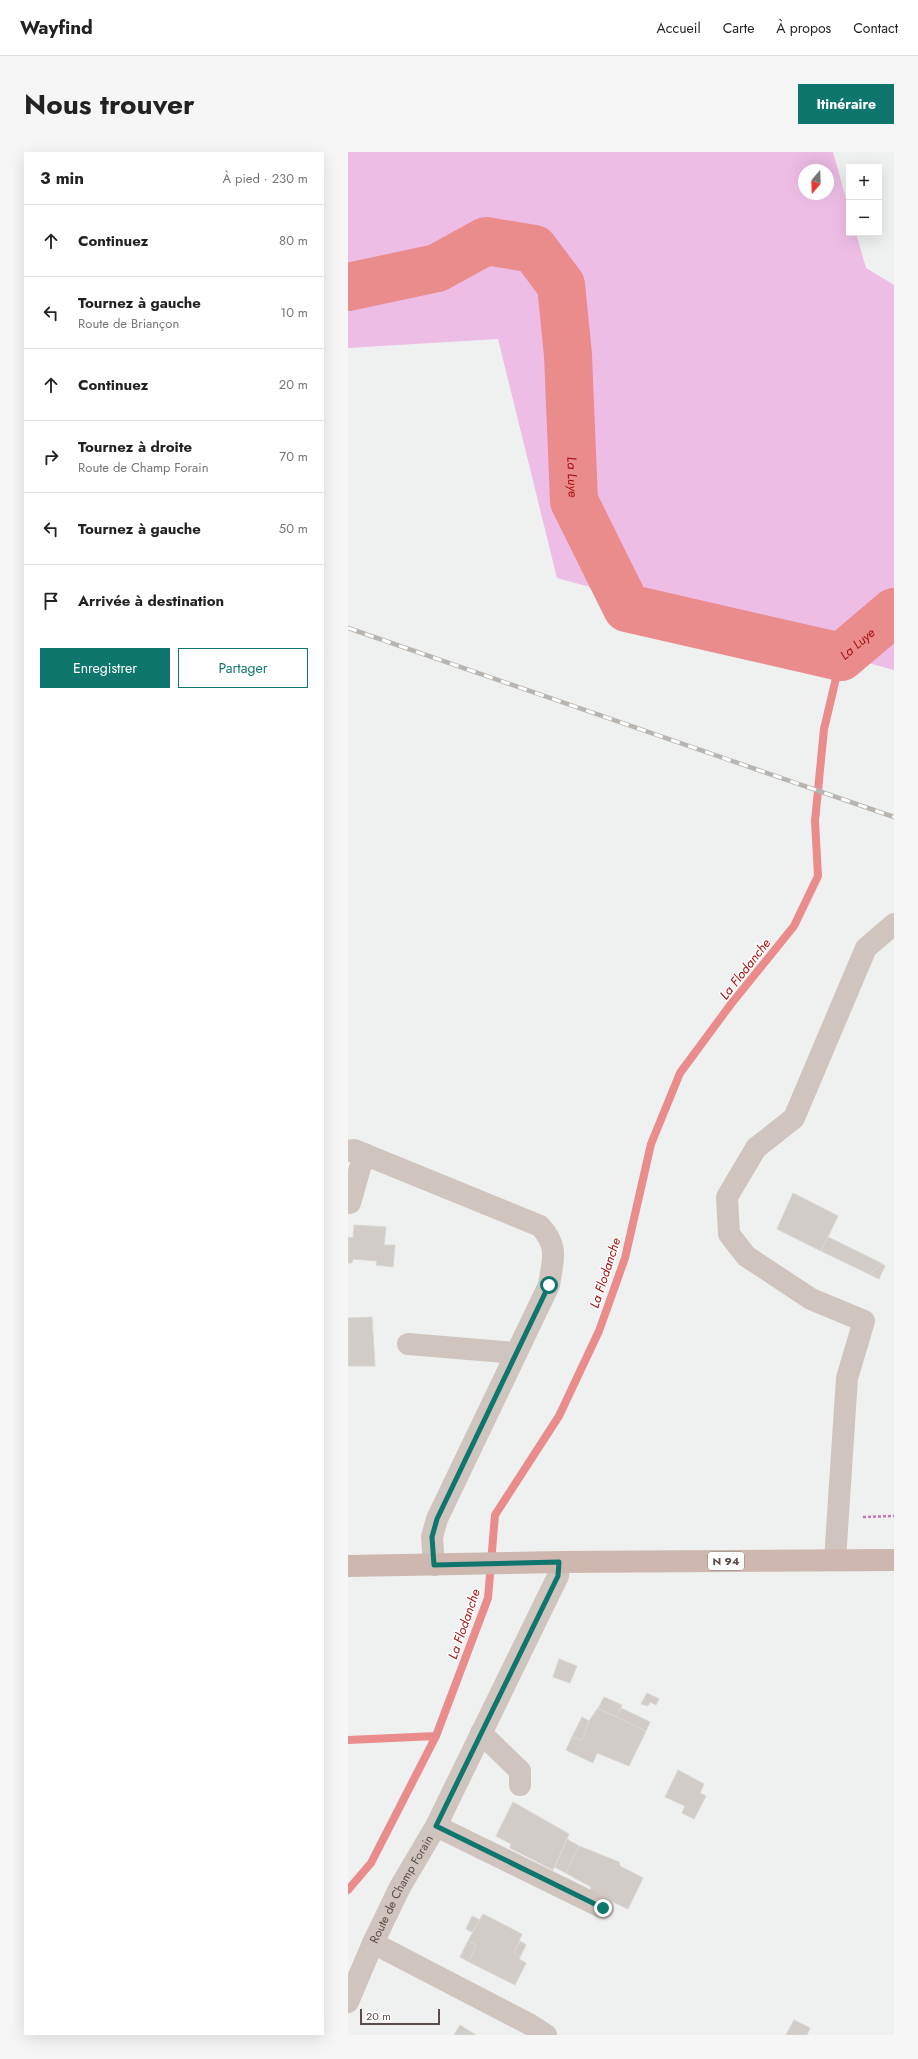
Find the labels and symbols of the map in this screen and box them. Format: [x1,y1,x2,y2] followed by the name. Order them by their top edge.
[798,164,834,200] north arrow
[563,456,583,498] water label: La Luye
[835,623,879,664] water label: La Luye
[715,934,775,1004] water label: La Flodanche
[585,1235,625,1311] water label: La Flodanche
[540,1276,558,1294] route start
[708,1552,744,1570] road number: N 94
[443,1586,485,1662] water label: La Flodanche
[365,1832,438,1946] street label: Route de Champ Forain
[594,1899,612,1917] route end
[360,2007,440,2026] scale bar

